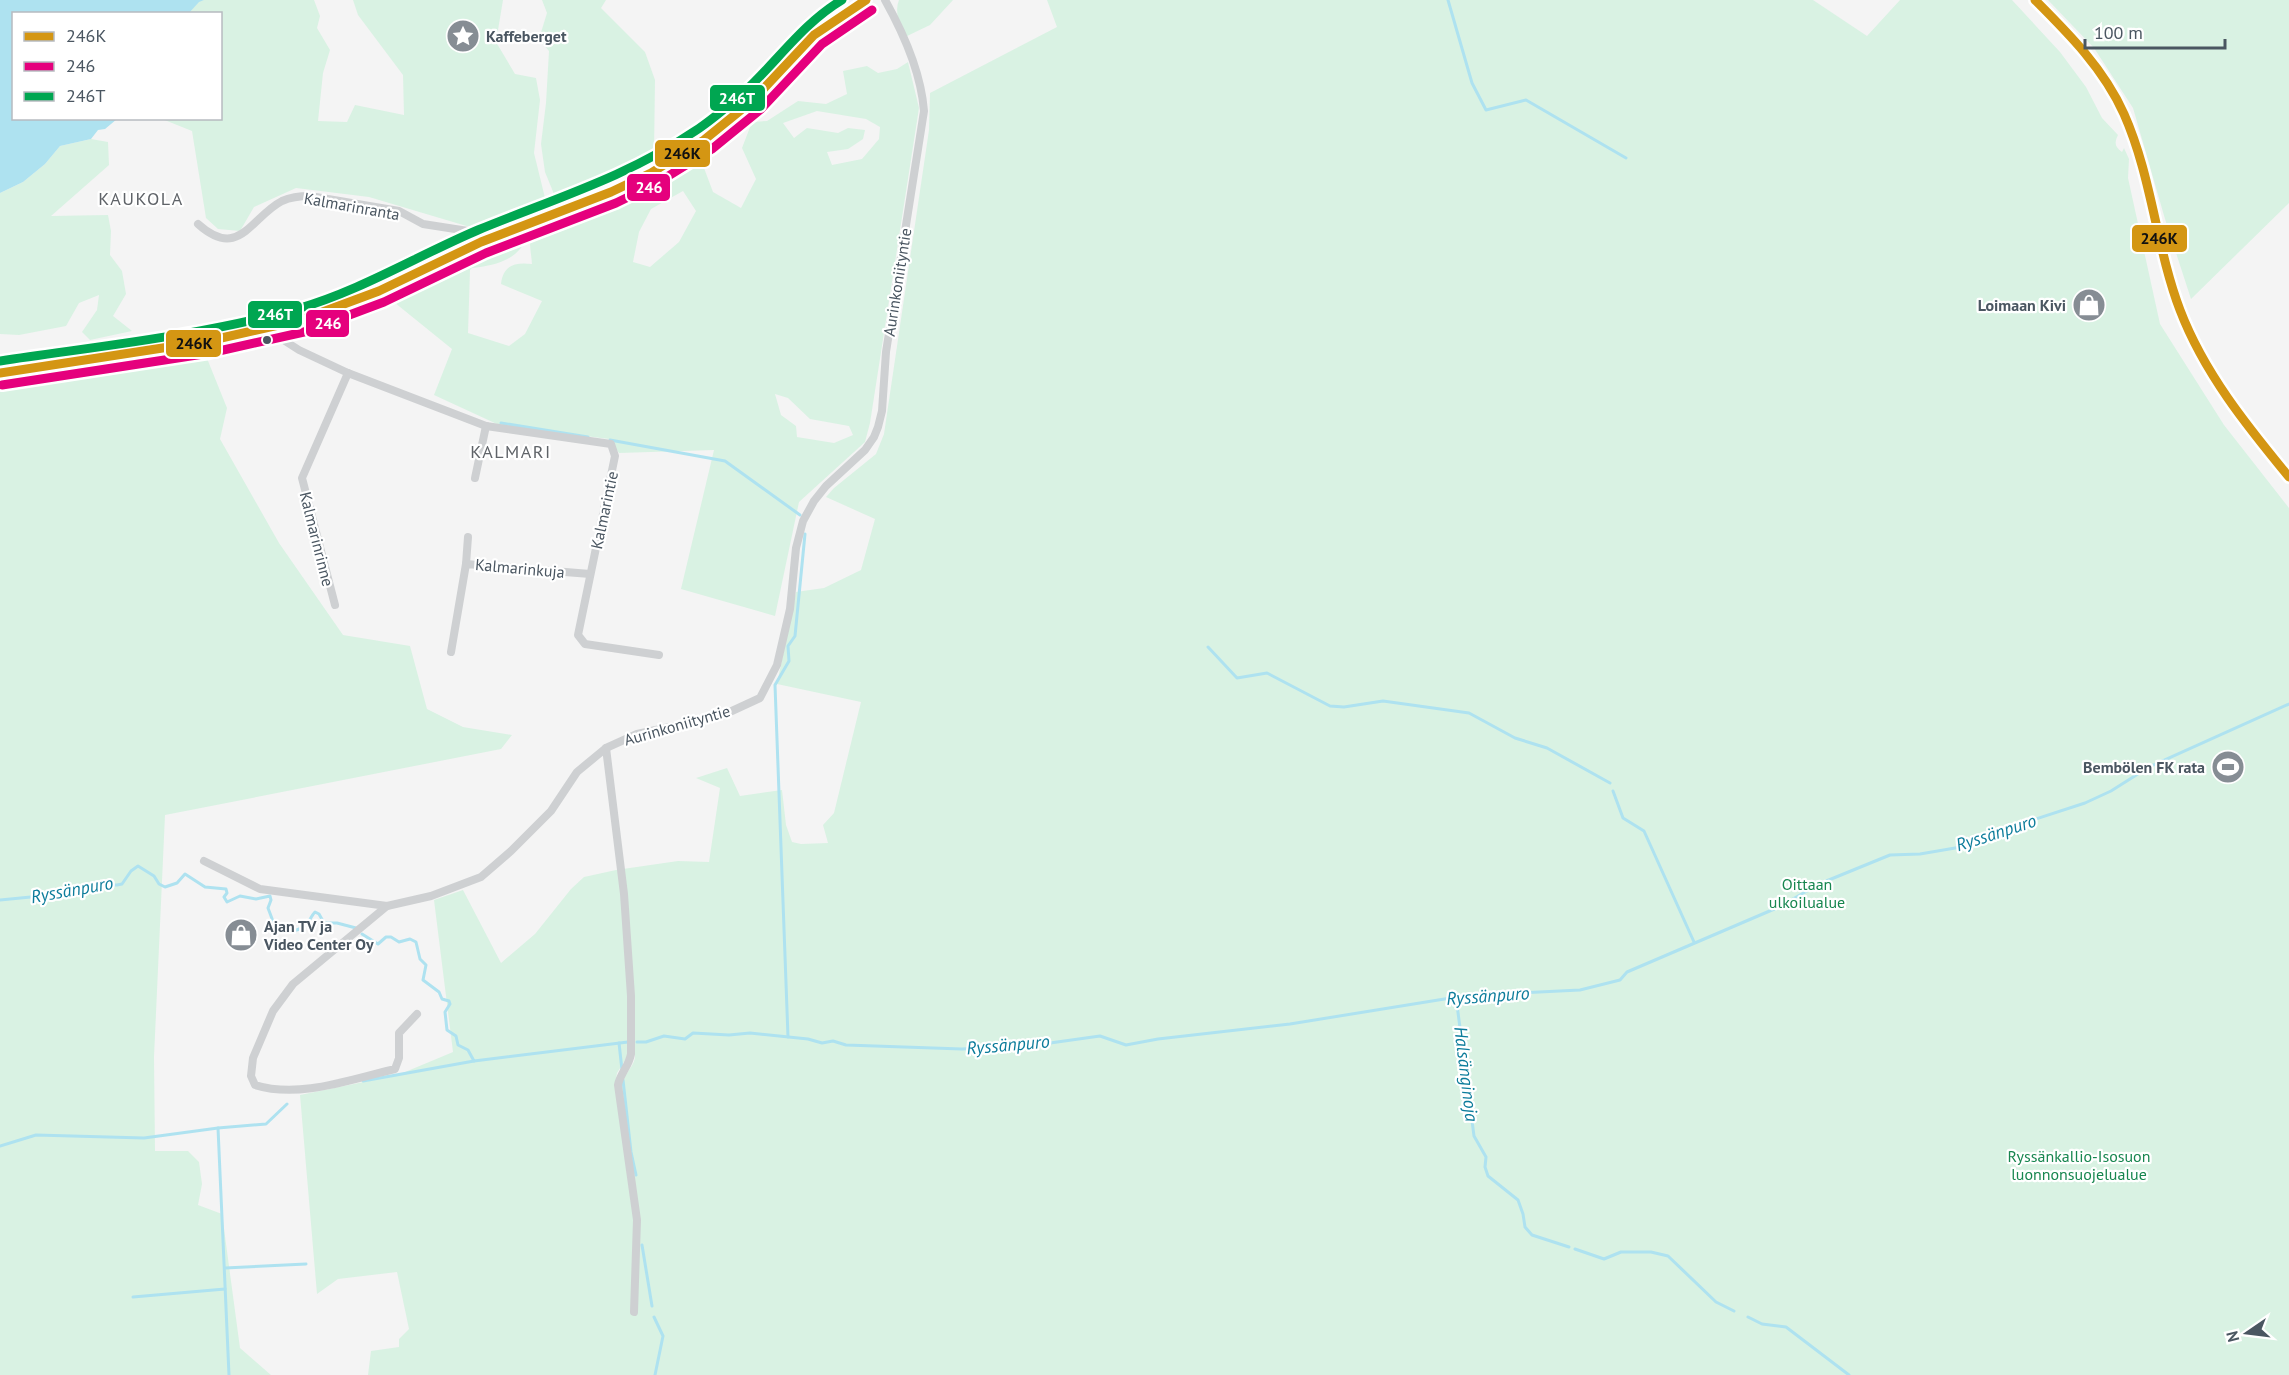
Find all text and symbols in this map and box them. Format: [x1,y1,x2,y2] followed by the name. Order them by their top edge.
[12,12,222,120] legend
[2085,12,2224,50] scale bar
[445,18,481,54] place icon: Kaffeberget
[2094,21,2143,44] text: 100 m
[66,24,106,47] text: 246K
[486,26,567,46] place label: Kaffeberget
[66,54,95,77] text: 246
[66,84,105,107] text: 246T
[709,84,766,112] line badge: 246T
[719,88,755,108] text: 246T
[654,139,711,168] line badge: 246K
[663,143,701,163] text: 246K
[626,173,671,202] line badge: 246
[635,177,663,197] text: 246
[98,187,184,210] district label: KAUKOLA
[303,188,401,224] street label: Kalmarinranta
[2131,224,2188,253] line badge: 246K
[879,226,915,338] street label: Aurinkoniityntie
[2140,228,2178,248] text: 246K
[2071,287,2107,323] shop icon: Loimaan Kivi
[1978,295,2066,315] place label: Loimaan Kivi
[247,300,303,329] line badge: 246T
[257,304,293,324] text: 246T
[305,309,350,338] line badge: 246
[314,313,342,333] text: 246
[165,329,222,358] line badge: 246K
[175,333,213,353] text: 246K
[261,334,273,346] unlabelled marker
[470,440,552,463] district label: KALMARI
[586,469,622,551] street label: Kalmarintie
[296,490,338,588] street label: Kalmarinrinne
[474,554,566,582] street label: Kalmarinkuja
[622,700,732,750] street label: Aurinkoniityntie
[2210,749,2246,785] sports icon: Bembölen FK rata
[2083,757,2205,777] place label: Bembölen FK rata
[1953,809,2039,856] water label: Ryssänpuro
[29,871,115,908] water label: Ryssänpuro
[1769,874,1845,912] park label: Oittaan ulkoilualue
[263,916,374,954] place label: Ajan TV ja Video Center Oy
[223,917,259,953] shop icon: Ajan TV ja Video Center Oy
[1446,981,1530,1010] water label: Ryssänpuro
[1449,1025,1484,1123] water label: Halsänginoja
[965,1029,1051,1060] water label: Ryssänpuro
[2008,1146,2150,1184] park label: Ryssänkallio-Isosuon luonnonsuojelualue
[2217,1303,2277,1363] north arrow
[2221,1329,2243,1344] text: N

